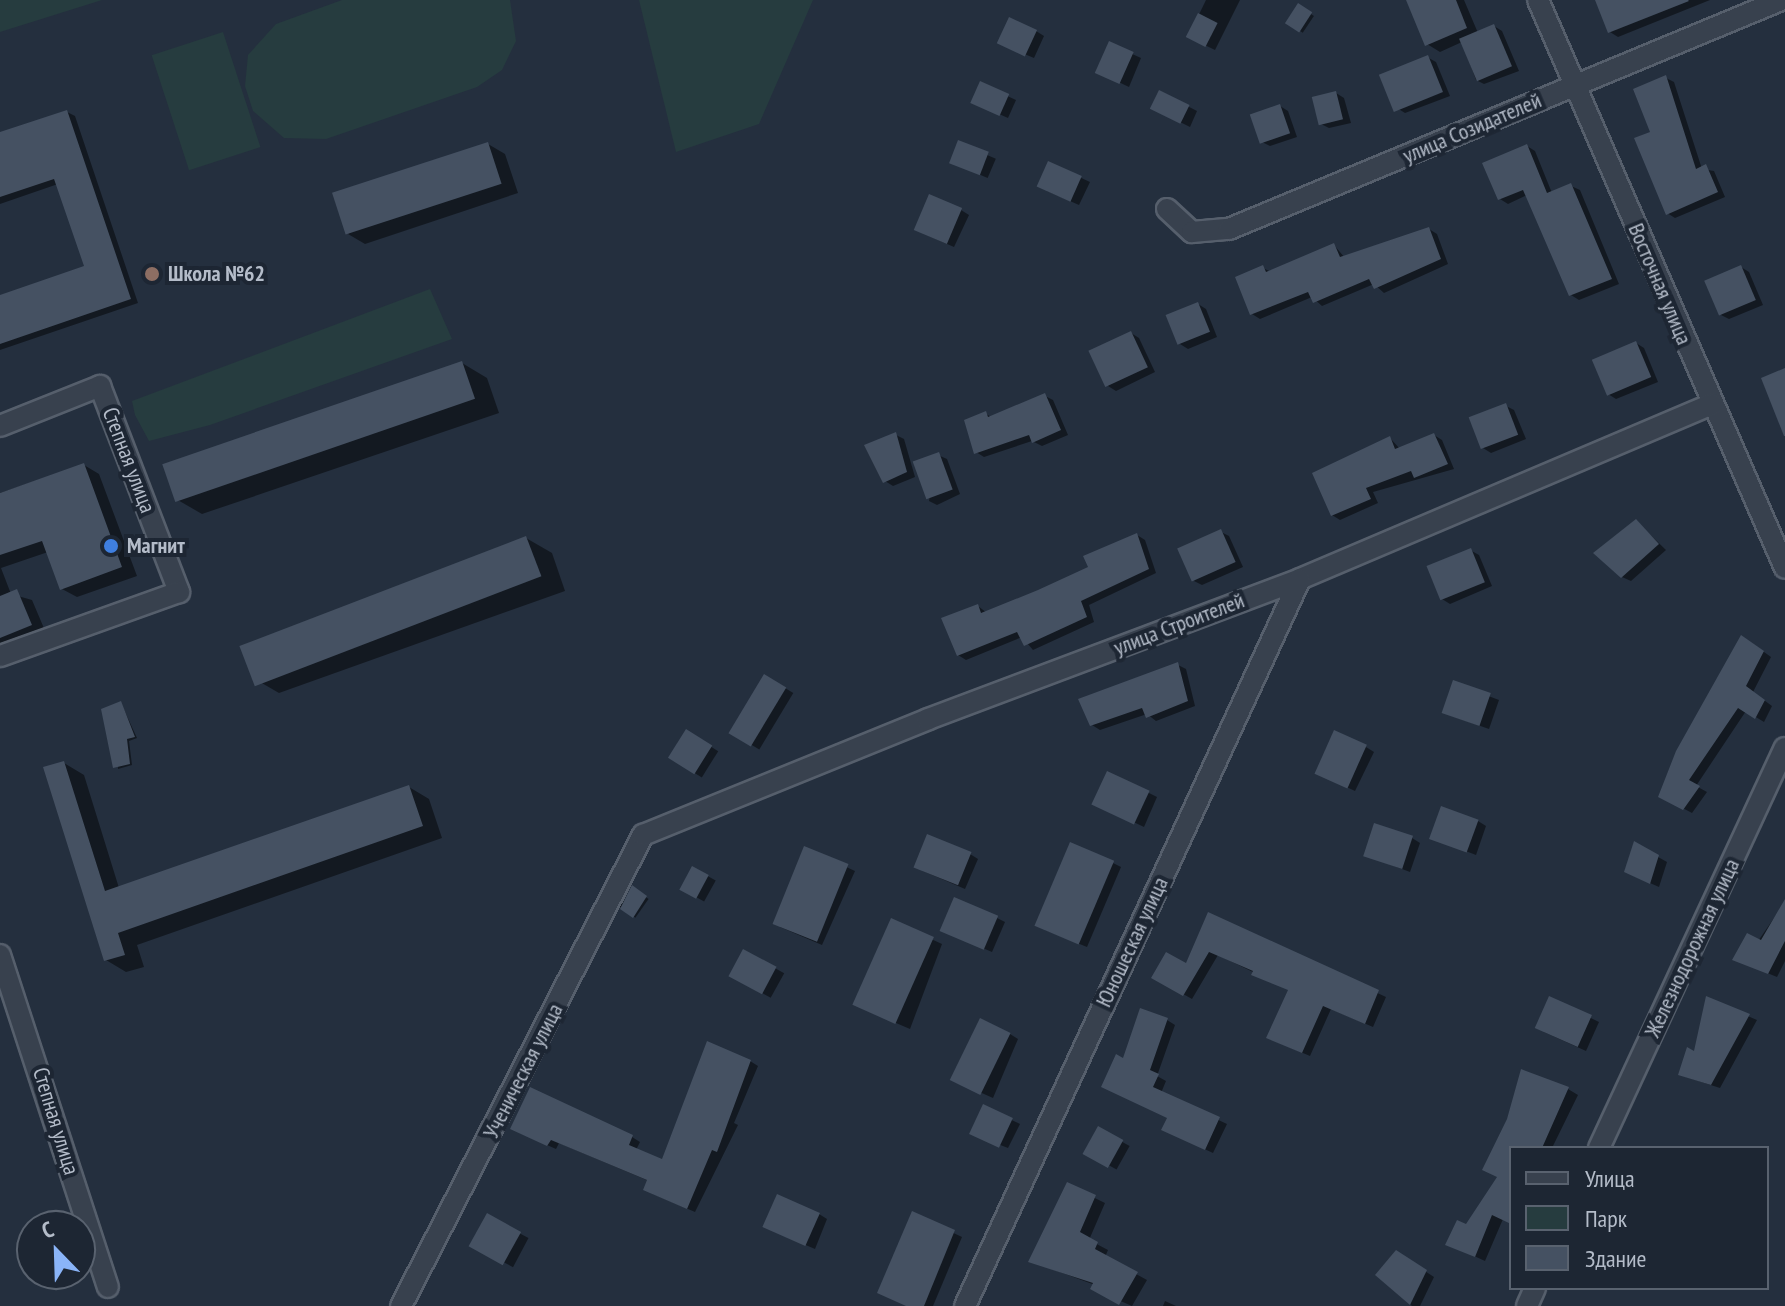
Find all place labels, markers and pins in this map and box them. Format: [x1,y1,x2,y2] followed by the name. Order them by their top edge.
[168,261,265,287] place label: Школа №62
[143,265,161,283] marker: Школа №62
[127,533,185,559] place label: Магнит
[102,537,120,555] marker: Магнит

